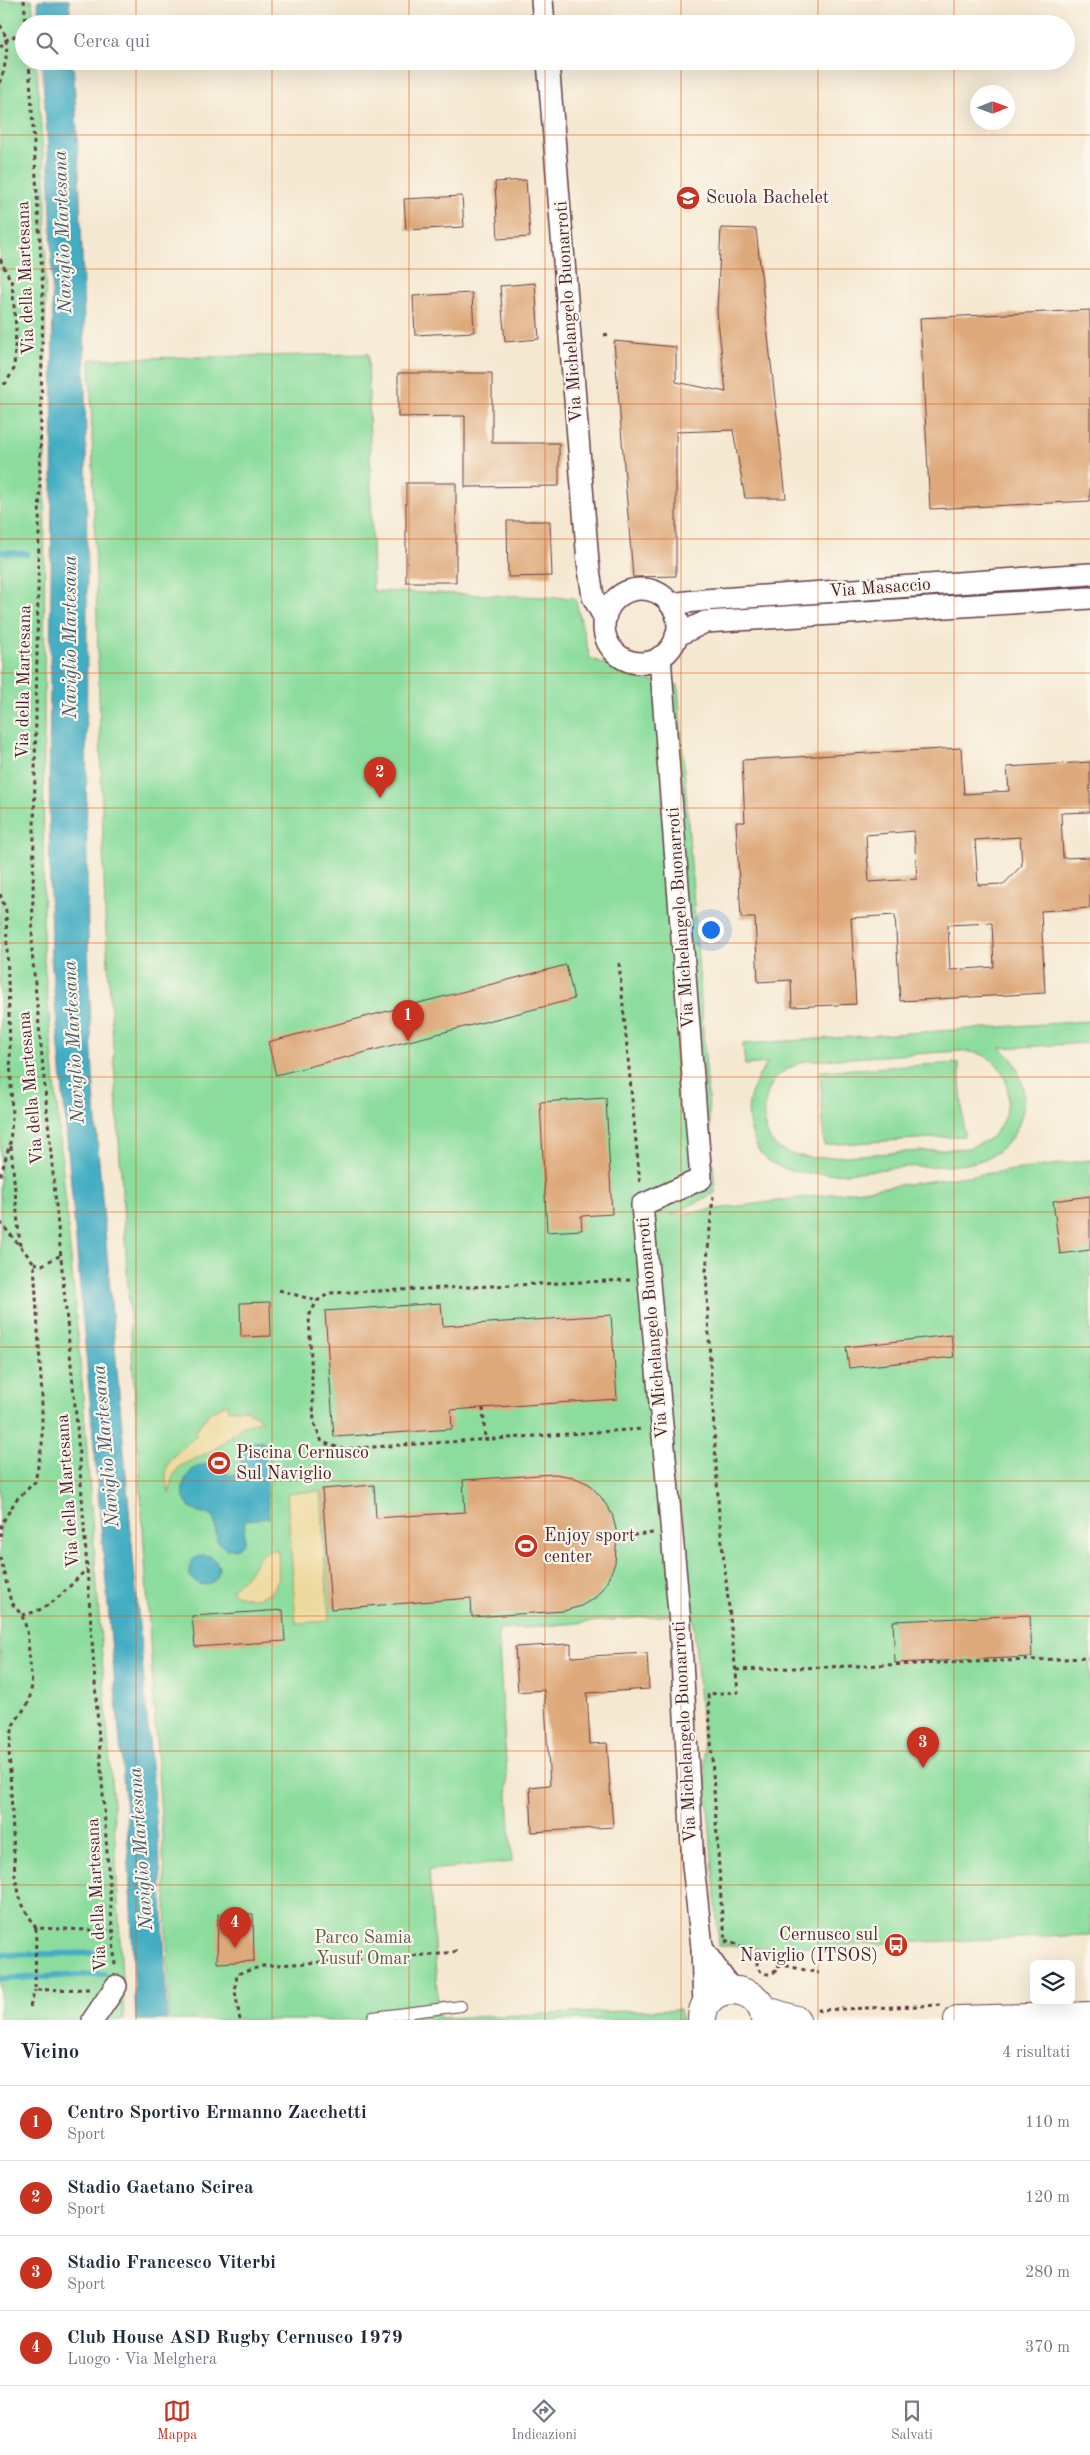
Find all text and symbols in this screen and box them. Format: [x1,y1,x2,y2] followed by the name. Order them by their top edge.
[15,15,1075,70] search box
[33,29,61,57] icon: search
[73,33,150,52] text: Cerca qui
[970,85,1015,130] north arrow
[52,150,76,315] water label: Naviglio Martesana
[675,185,701,211] school or university icon: Scuola Bachelet
[706,189,829,207] place label: Scuola Bachelet
[14,200,38,356] street label: Via della Martesana
[552,200,586,424] street label: Via Michelangelo Buonarroti
[62,555,81,720] water label: Naviglio Martesana
[828,575,932,601] street label: Via Masaccio
[14,605,34,759] street label: Via della Martesana
[364,757,396,798] pin: 2
[664,806,698,1030] street label: Via Michelangelo Buonarroti
[698,917,724,943] your location
[61,960,89,1125] water label: Naviglio Martesana
[392,1000,424,1041] pin: 1
[15,1010,47,1166] street label: Via della Martesana
[634,1216,672,1440] street label: Via Michelangelo Buonarroti
[90,1364,124,1529] water label: Naviglio Martesana
[54,1413,82,1569] street label: Via della Martesana
[236,1444,369,1483] place label: Piscina Cernusco Sul Naviglio
[206,1450,232,1476] sports icon: Piscina Cernusco Sul Naviglio
[544,1527,635,1566] place label: Enjoy sport center
[513,1533,539,1559] sports icon: Enjoy sport center
[670,1620,700,1844] street label: Via Michelangelo Buonarroti
[907,1727,939,1768] pin: 3
[127,1767,157,1932] water label: Naviglio Martesana
[84,1817,110,1973] street label: Via della Martesana
[219,1907,251,1948] pin: 4
[740,1926,878,1965] place label: Cernusco sul Naviglio (ITSOS)
[314,1929,412,1968] park label: Parco Samia Yusuf Omar
[883,1932,909,1958] bus stop icon: Cernusco sul Naviglio (ITSOS)
[1030,1960,1075,2005] map controls
[1030,1960,1075,2005] button: layers
[20,2042,79,2063] text: Vicino
[1002,2045,1070,2061] text: 4 risultati
[67,2104,367,2123] text: Centro Sportivo Ermanno Zacchetti
[31,2115,41,2131] text: 1
[1025,2115,1070,2131] text: 110 m
[67,2127,105,2143] text: Sport
[67,2179,254,2198] text: Stadio Gaetano Scirea
[31,2190,41,2206] text: 2
[1025,2190,1070,2206] text: 120 m
[67,2202,105,2218] text: Sport
[67,2254,276,2273] text: Stadio Francesco Viterbi
[31,2265,41,2281] text: 3
[1025,2265,1070,2281] text: 280 m
[67,2277,105,2293] text: Sport
[67,2329,403,2348] text: Club House ASD Rugby Cernusco 1979
[31,2340,41,2356] text: 4
[1025,2340,1070,2356] text: 370 m
[67,2352,217,2368] text: Luogo · Via Melghera
[157,2397,197,2444] tab: Mappa
[511,2397,577,2444] tab: Indicazioni
[891,2397,933,2444] tab: Salvati

